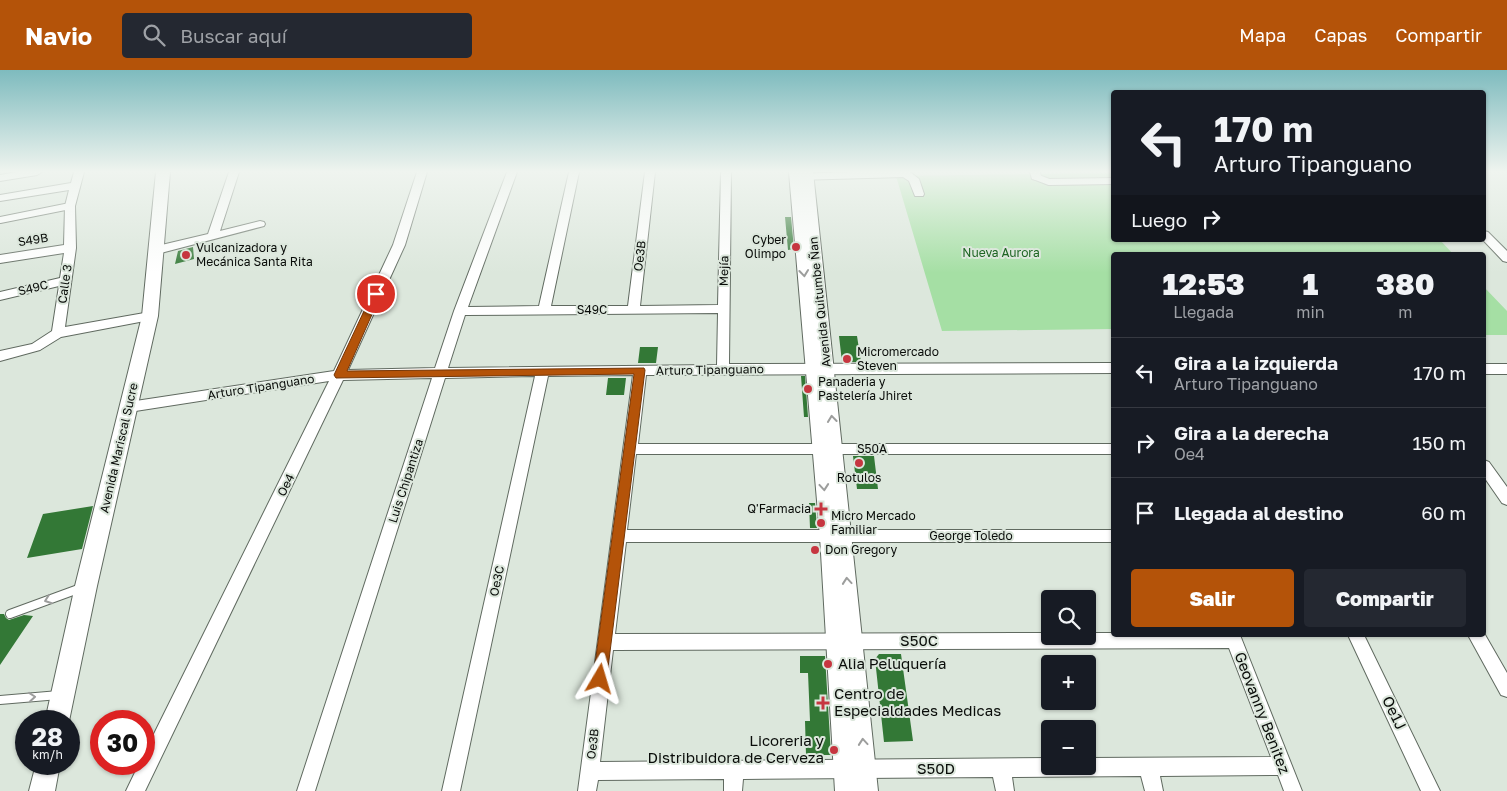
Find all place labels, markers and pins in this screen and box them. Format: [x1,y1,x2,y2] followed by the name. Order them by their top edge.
[745,232,786,261] place label: Cyber Olimpo
[196,240,313,269] place label: Vulcanizadora y Mecánica Santa Rita
[790,241,802,253] marker: Cyber Olimpo
[180,249,192,261] marker: Vulcanizadora y Mecánica Santa Rita
[355,273,397,315] pin
[857,344,939,373] place label: Micromercado Steven
[841,353,853,365] marker: Micromercado Steven
[818,374,913,403] place label: Panaderia y Pastelería Jhiret
[802,383,814,395] marker: Panaderia y Pastelería Jhiret
[853,457,865,469] marker: Rotulos
[837,470,881,485] place label: Rotulos
[747,501,811,516] place label: Q'Farmacia
[815,503,827,515] marker: Q'Farmacia
[831,508,916,537] place label: Micro Mercado Familiar
[815,517,827,529] marker: Micro Mercado Familiar
[825,542,898,557] place label: Don Gregory
[809,544,821,556] marker: Don Gregory
[838,654,946,672] place label: Alia Peluquería
[822,658,834,670] marker: Alia Peluquería
[834,684,1001,719] place label: Centro de Especialdades Medicas
[816,696,830,710] marker: Centro de Especialdades Medicas
[647,731,825,766] place label: Licoreria y Distribuidora de Cerveza
[828,744,840,756] marker: Licoreria y Distribuidora de Cerveza

